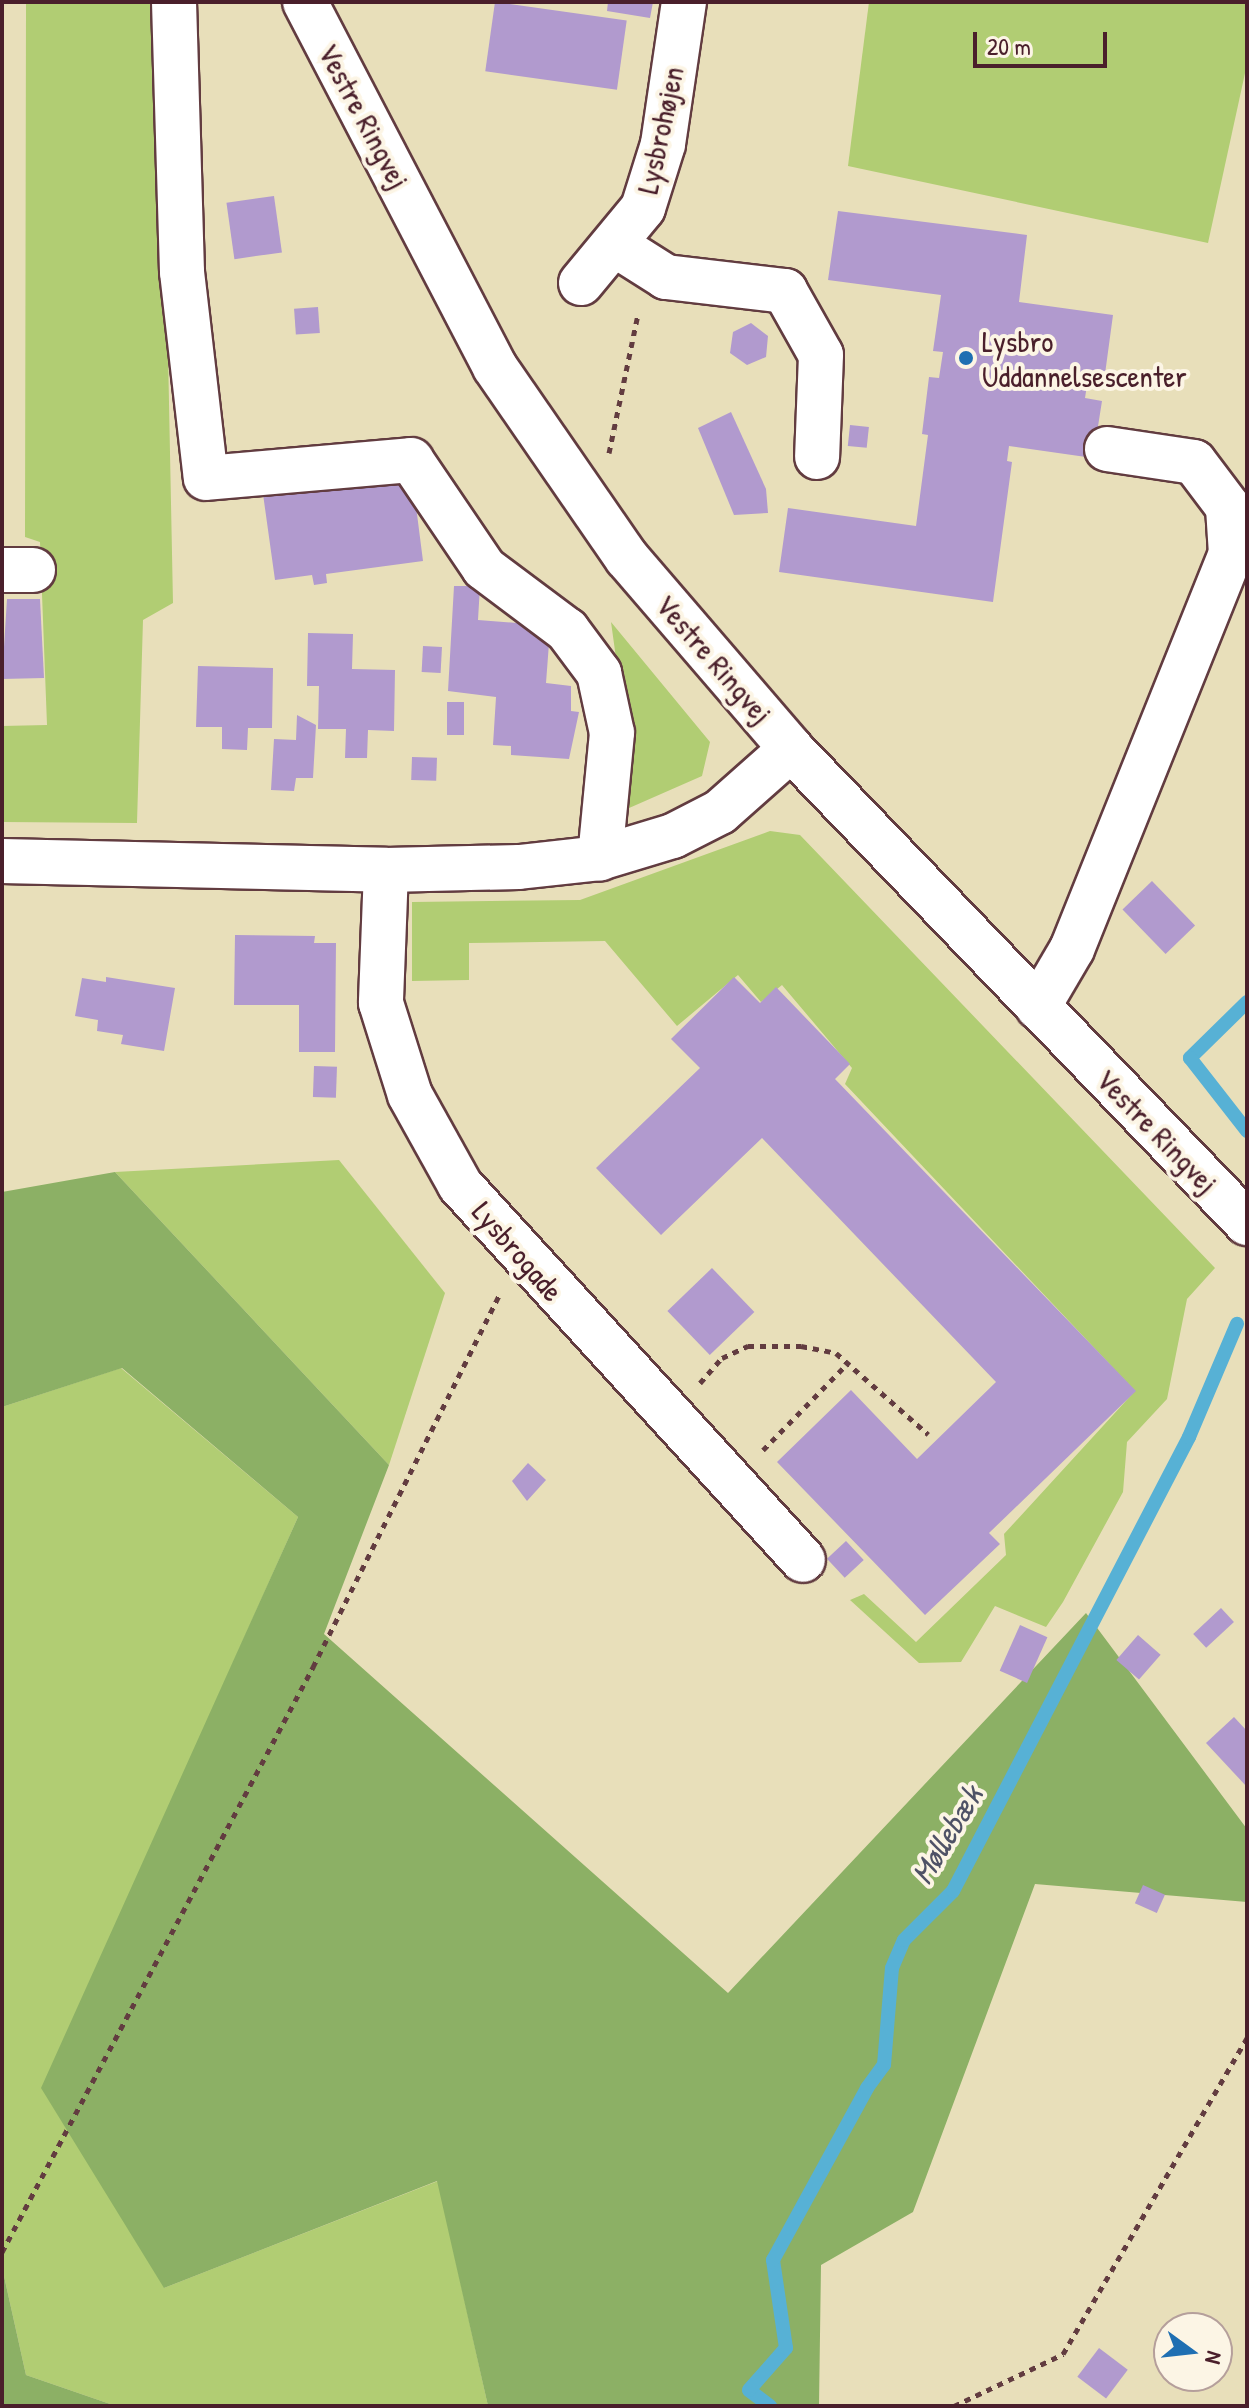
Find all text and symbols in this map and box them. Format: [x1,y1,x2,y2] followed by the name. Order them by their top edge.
[977,16,1111,66] scale bar
[987,30,1031,62] text: 20 m
[311,37,417,195] street label: Vestre Ringvej
[629,63,691,197] street label: Lysbrohøjen
[982,323,1187,394] place label: Lysbro Uddannelsescenter
[957,349,975,367] marker: Lysbro Uddannelsescenter
[648,587,780,731] street label: Vestre Ringvej
[1089,1061,1225,1201] street label: Vestre Ringvej
[465,1194,571,1308] street label: Lysbrogade
[903,1779,991,1891] water label: Møllebæk
[1153,2312,1233,2392] north arrow
[1198,2348,1230,2367] text: N

